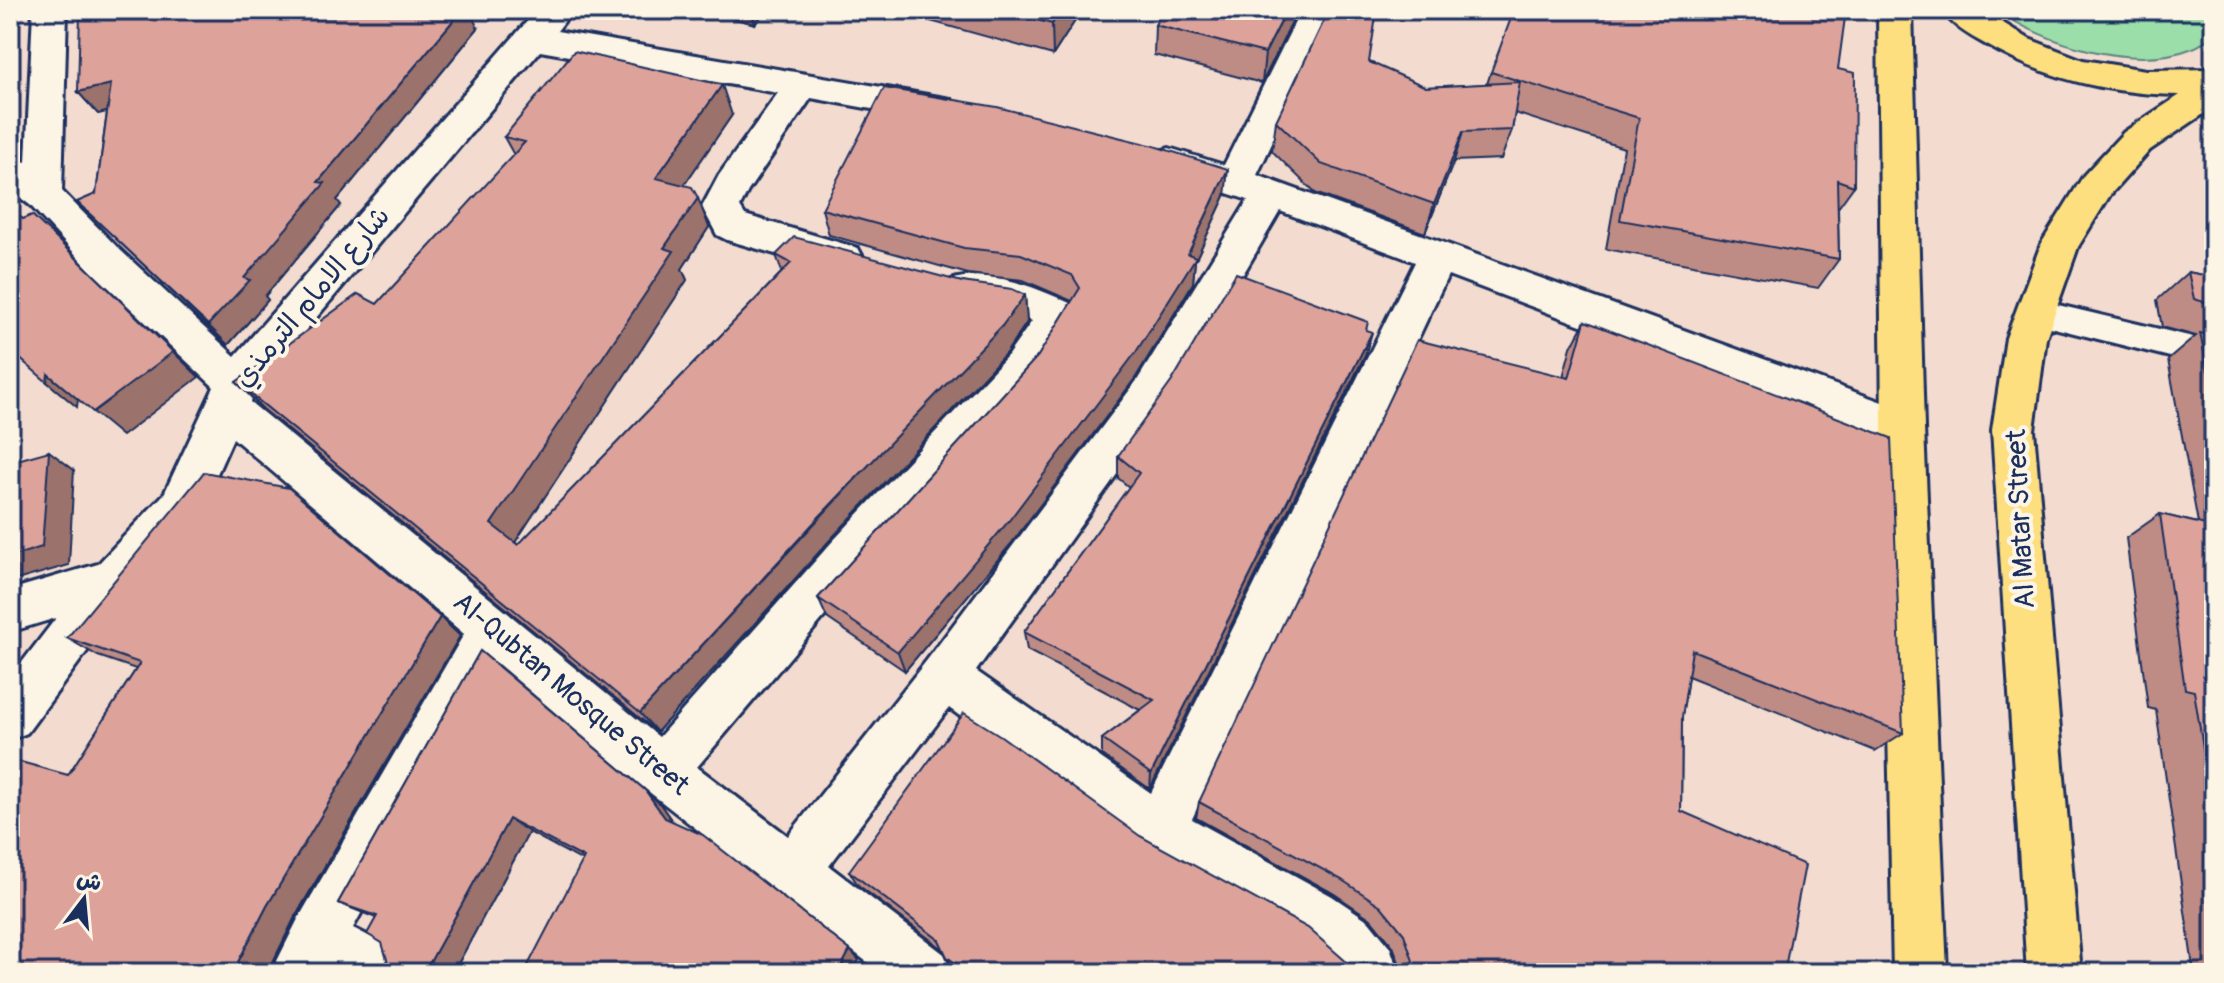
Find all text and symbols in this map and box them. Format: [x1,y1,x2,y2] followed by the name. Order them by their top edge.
[226,199,400,397] street label: شارع الامام الترمذي
[1999,428,2043,610] street label: Al Matar Street
[446,585,697,804] street label: Al-Qubtan Mosque Street
[44,859,124,939] north arrow
[74,864,105,898] text: ش

